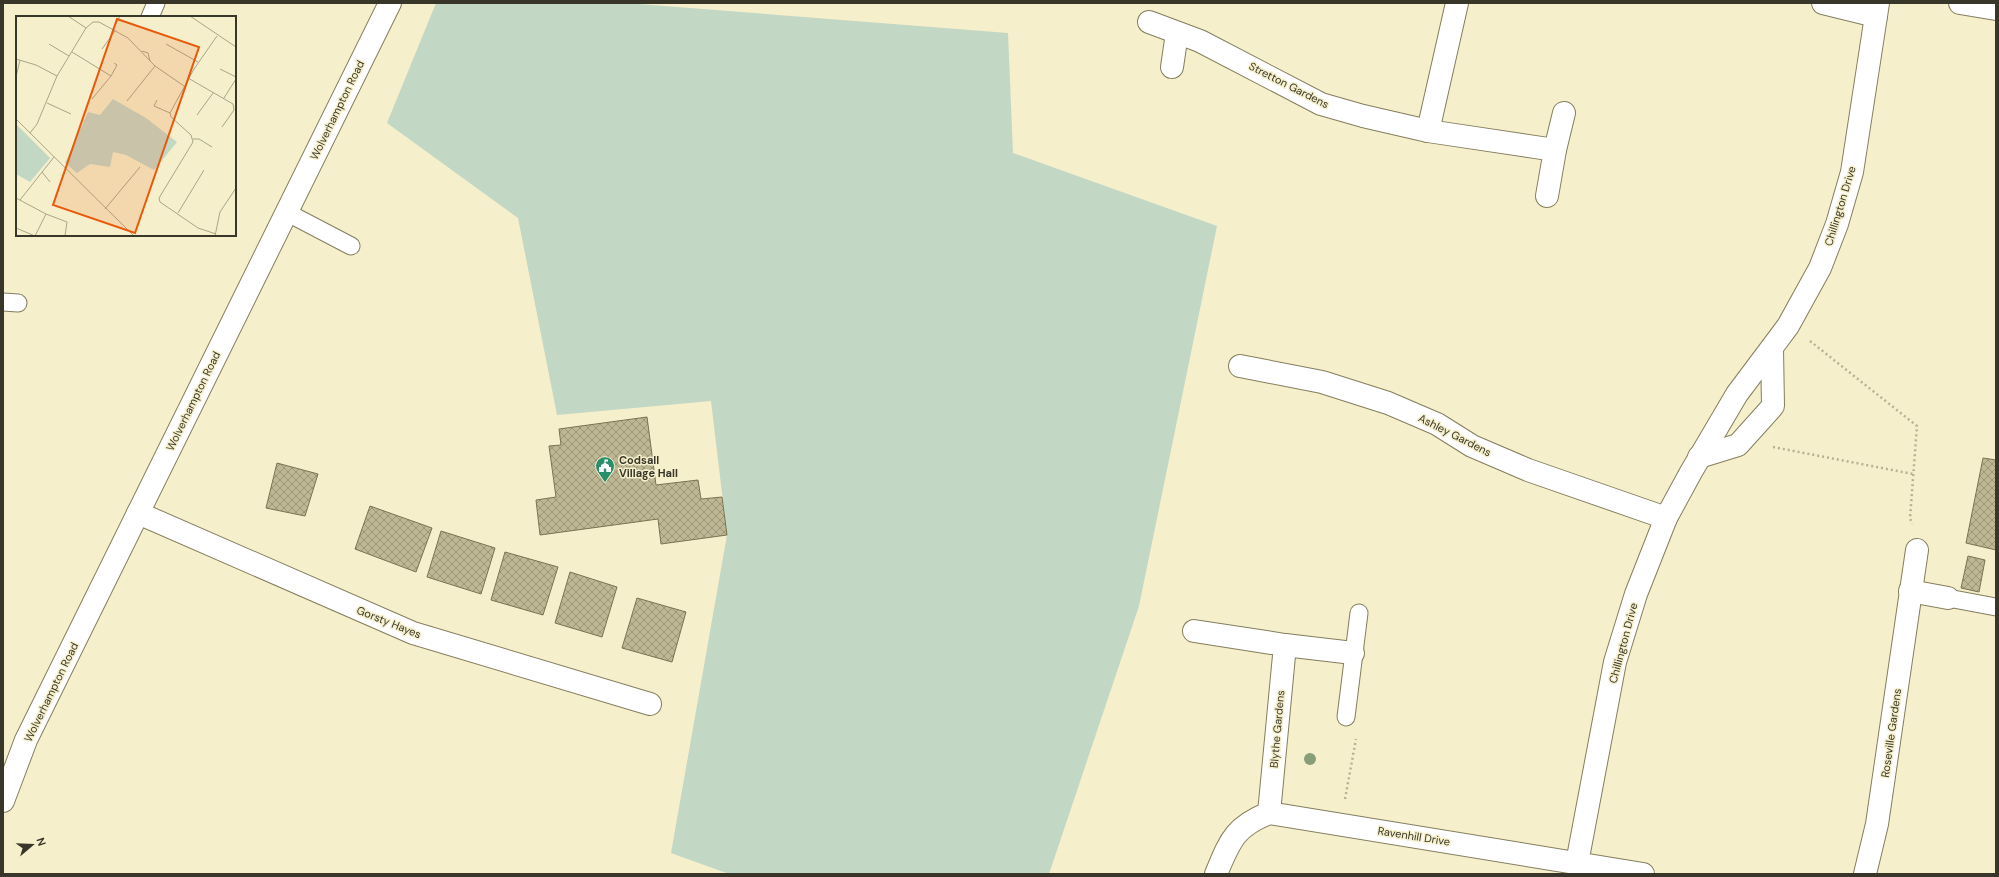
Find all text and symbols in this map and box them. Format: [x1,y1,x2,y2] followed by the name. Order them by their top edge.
[16,16,236,236] inset map
[307,58,367,162] street label: Wolverhampton Road
[1247,59,1331,111] street label: Stretton Gardens
[1821,164,1859,248] street label: Chillington Drive
[163,349,223,453] street label: Wolverhampton Road
[1416,411,1494,459] street label: Ashley Gardens
[619,453,678,480] place label: Codsall Village Hall
[594,455,616,483] public building icon: Codsall Village Hall
[1606,601,1640,685] street label: Chillington Drive
[355,603,423,641] street label: Gorsty Hayes
[21,640,81,744] street label: Wolverhampton Road
[1878,687,1904,779] street label: Roseville Gardens
[1267,689,1287,769] street label: Blythe Gardens
[1377,823,1451,849] street label: Ravenhill Drive
[12,825,52,865] north arrow
[34,836,49,848] text: N

